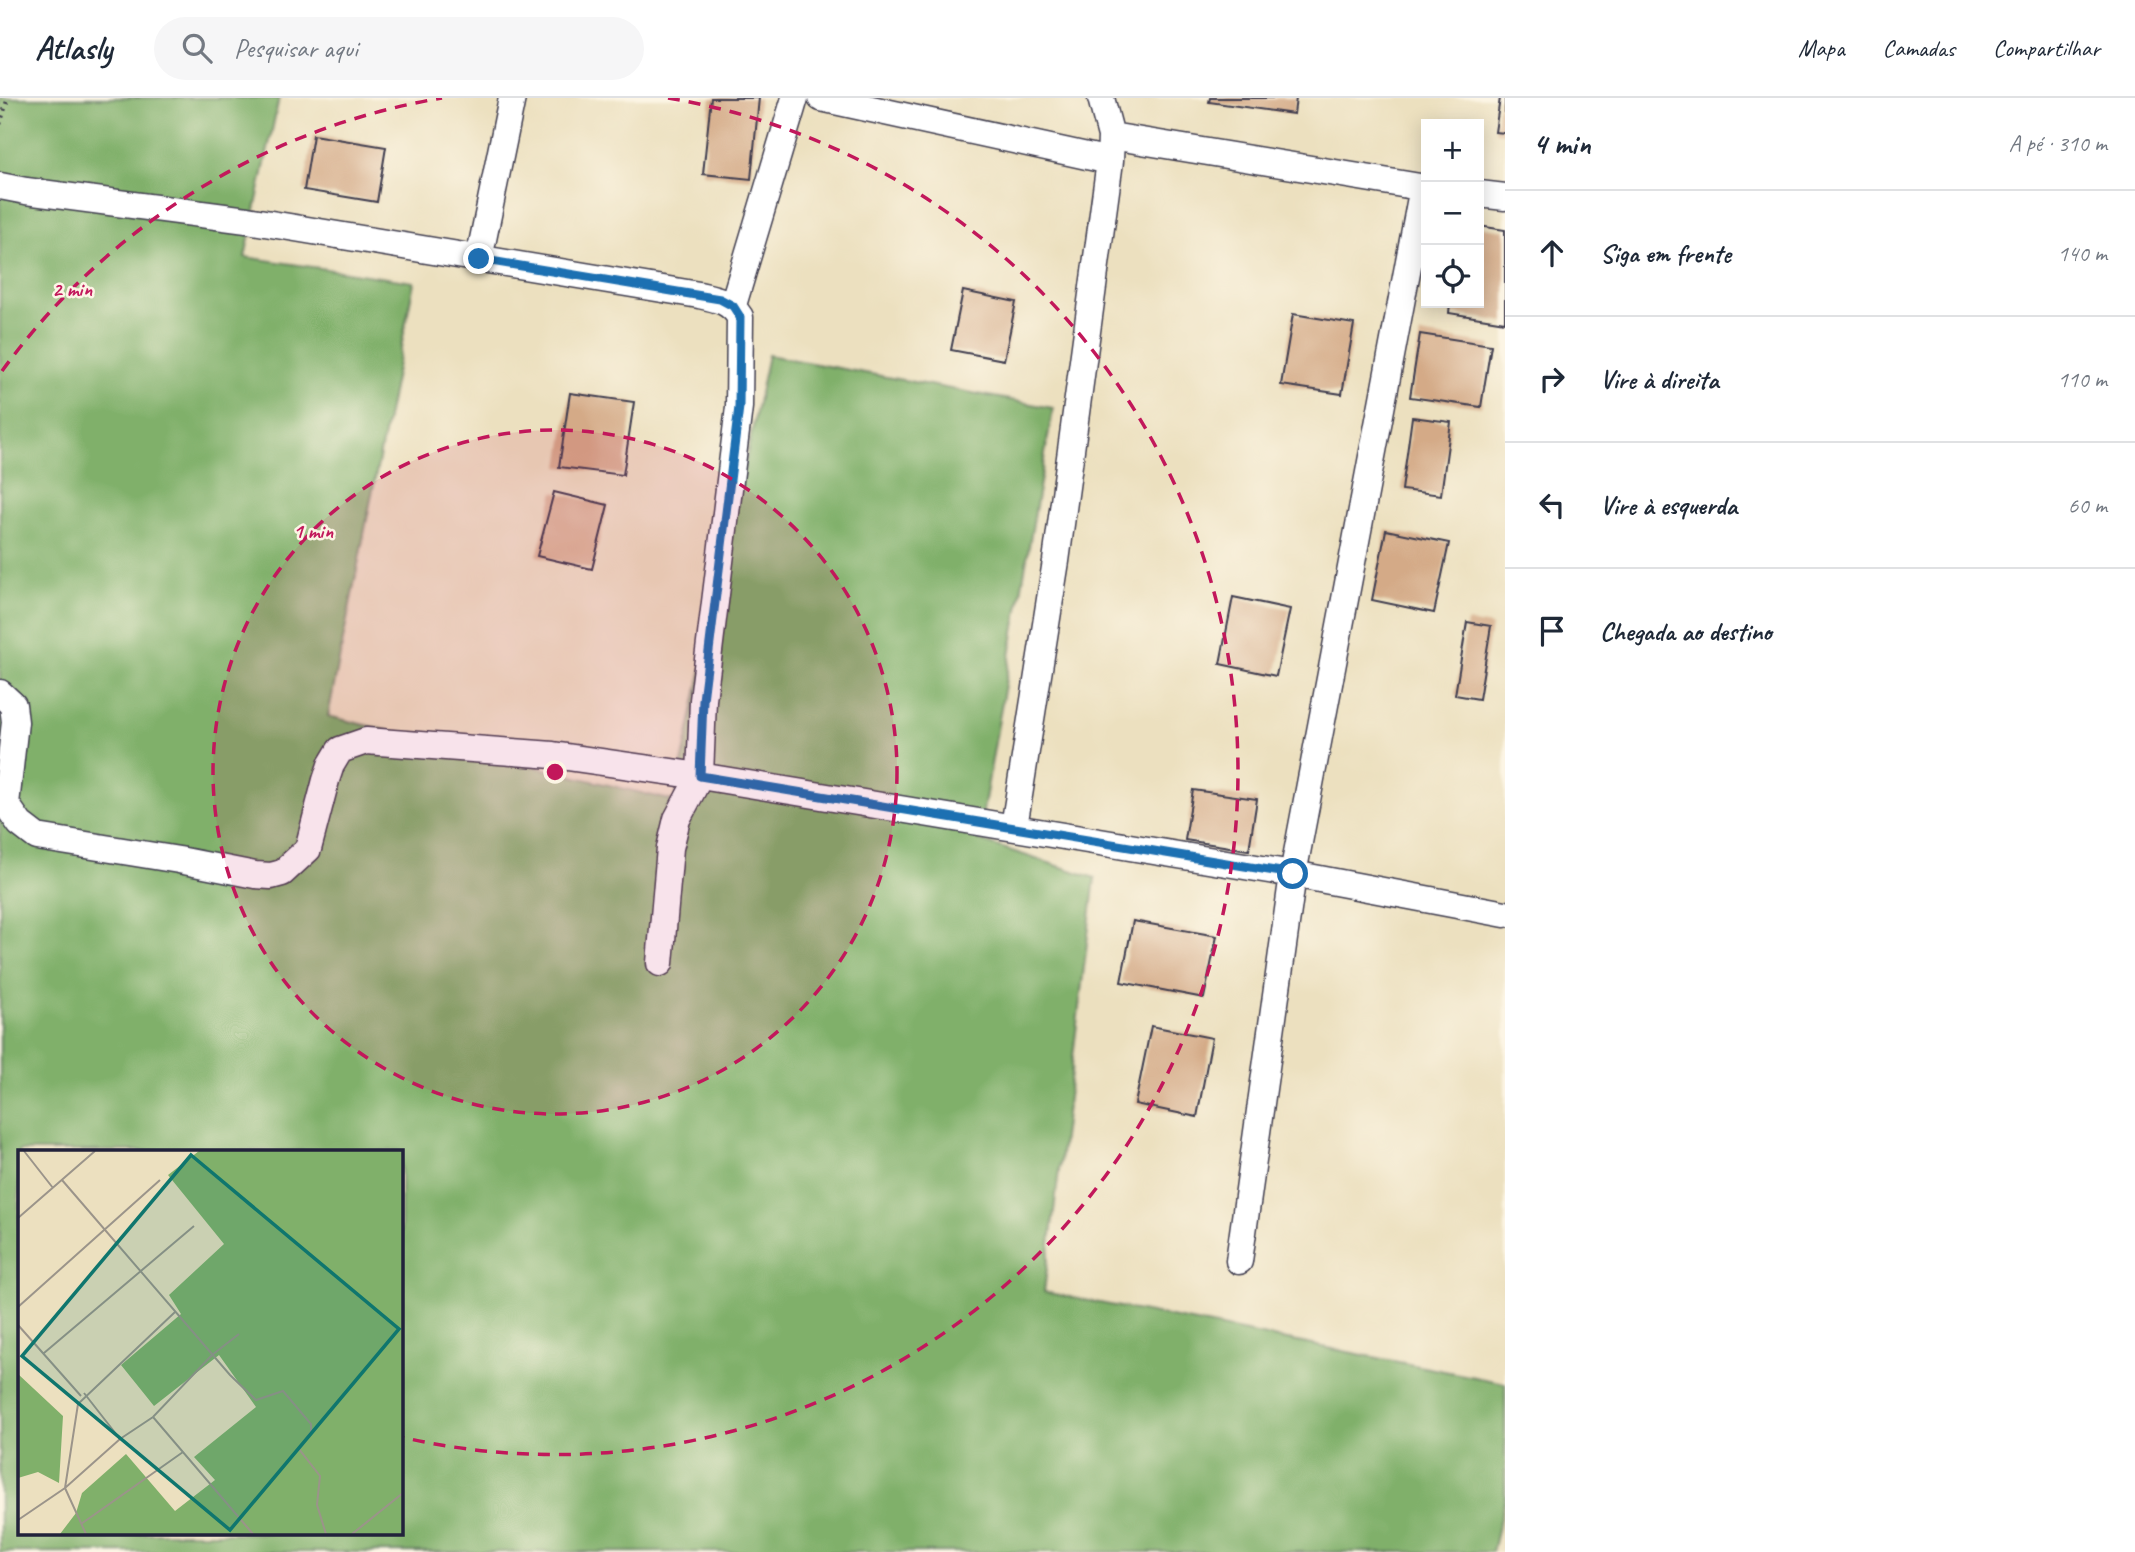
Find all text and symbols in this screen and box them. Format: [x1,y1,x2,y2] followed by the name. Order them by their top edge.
[154,17,644,80] search box
[35,27,112,69] text: Atlasly
[178,29,216,67] icon: search
[234,32,358,65] text: Pesquisar aqui
[1798,33,1845,63] text: Mapa
[1883,33,1955,63] text: Camadas
[1993,33,2100,63] text: Compartilhar
[1421,119,1484,308] map controls
[1421,119,1484,182] button: +
[1533,125,1590,163] text: 4 min
[2009,129,2107,158] text: A pé · 310 m
[1421,182,1484,245] button: −
[1533,234,1571,272] icon: ahead
[1600,237,1731,270] text: Siga em frente
[2058,239,2107,268] text: 140 m
[463,243,494,274] route end
[1421,245,1484,308] button: locate
[52,276,92,302] text: 2 min
[1533,360,1571,398] icon: right
[1600,363,1719,396] text: Vire à direita
[2058,365,2107,394] text: 110 m
[1533,486,1571,524] icon: left
[1600,489,1737,522] text: Vire à esquerda
[2068,491,2107,520] text: 60 m
[293,518,333,544] text: 1 min
[1533,612,1571,650] icon: arrive
[1600,615,1772,648] text: Chegada ao destino
[543,760,567,784] centre of rings
[1277,858,1308,889] route start
[18,1150,402,1534] inset map

